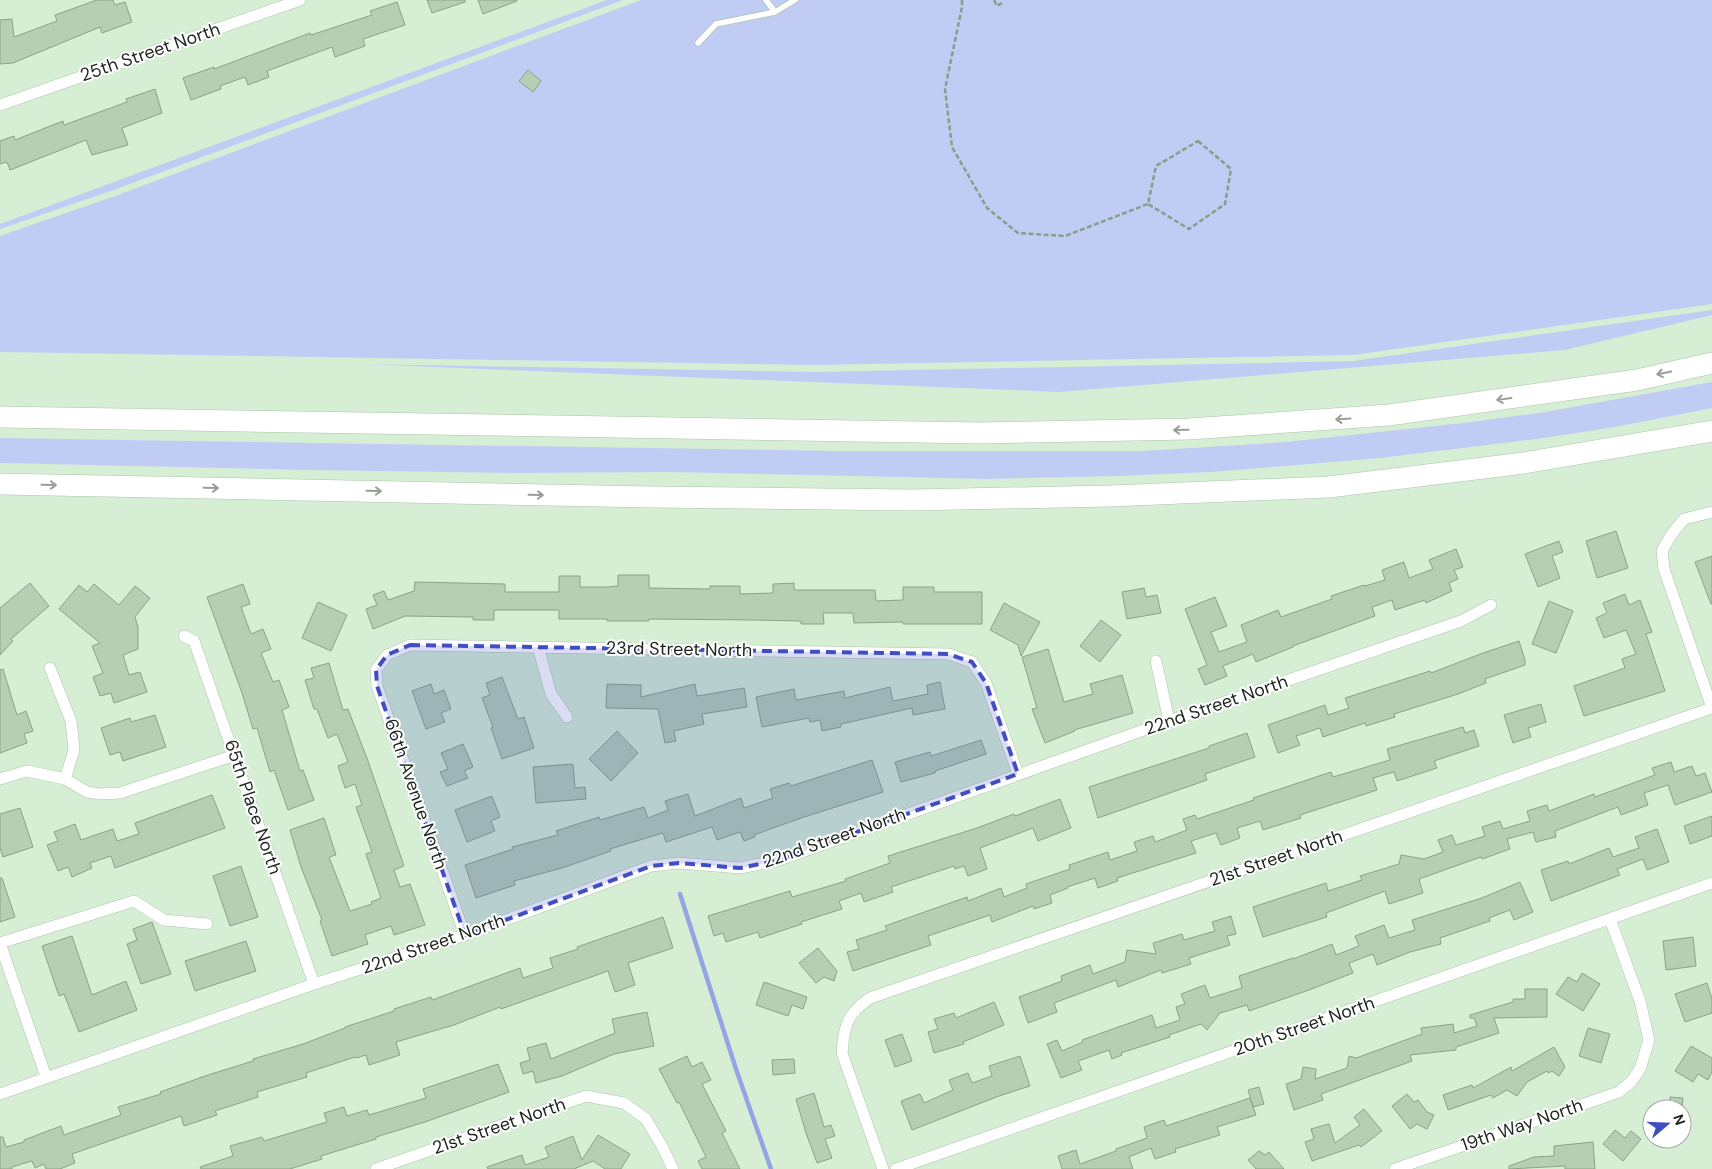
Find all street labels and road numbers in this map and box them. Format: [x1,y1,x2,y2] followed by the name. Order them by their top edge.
[77,17,223,87] street label: 25th Street North
[606,636,752,662] street label: 23rd Street North
[1141,669,1291,741] street label: 22nd Street North
[379,715,453,873] street label: 66th Avenue North
[219,737,287,877] street label: 65th Place North
[759,802,909,874] street label: 22nd Street North
[1206,824,1346,892] street label: 21st Street North
[358,908,508,980] street label: 22nd Street North
[1230,991,1378,1061] street label: 20th Street North
[429,1092,569,1160] street label: 21st Street North
[1458,1093,1586,1157] street label: 19th Way North

